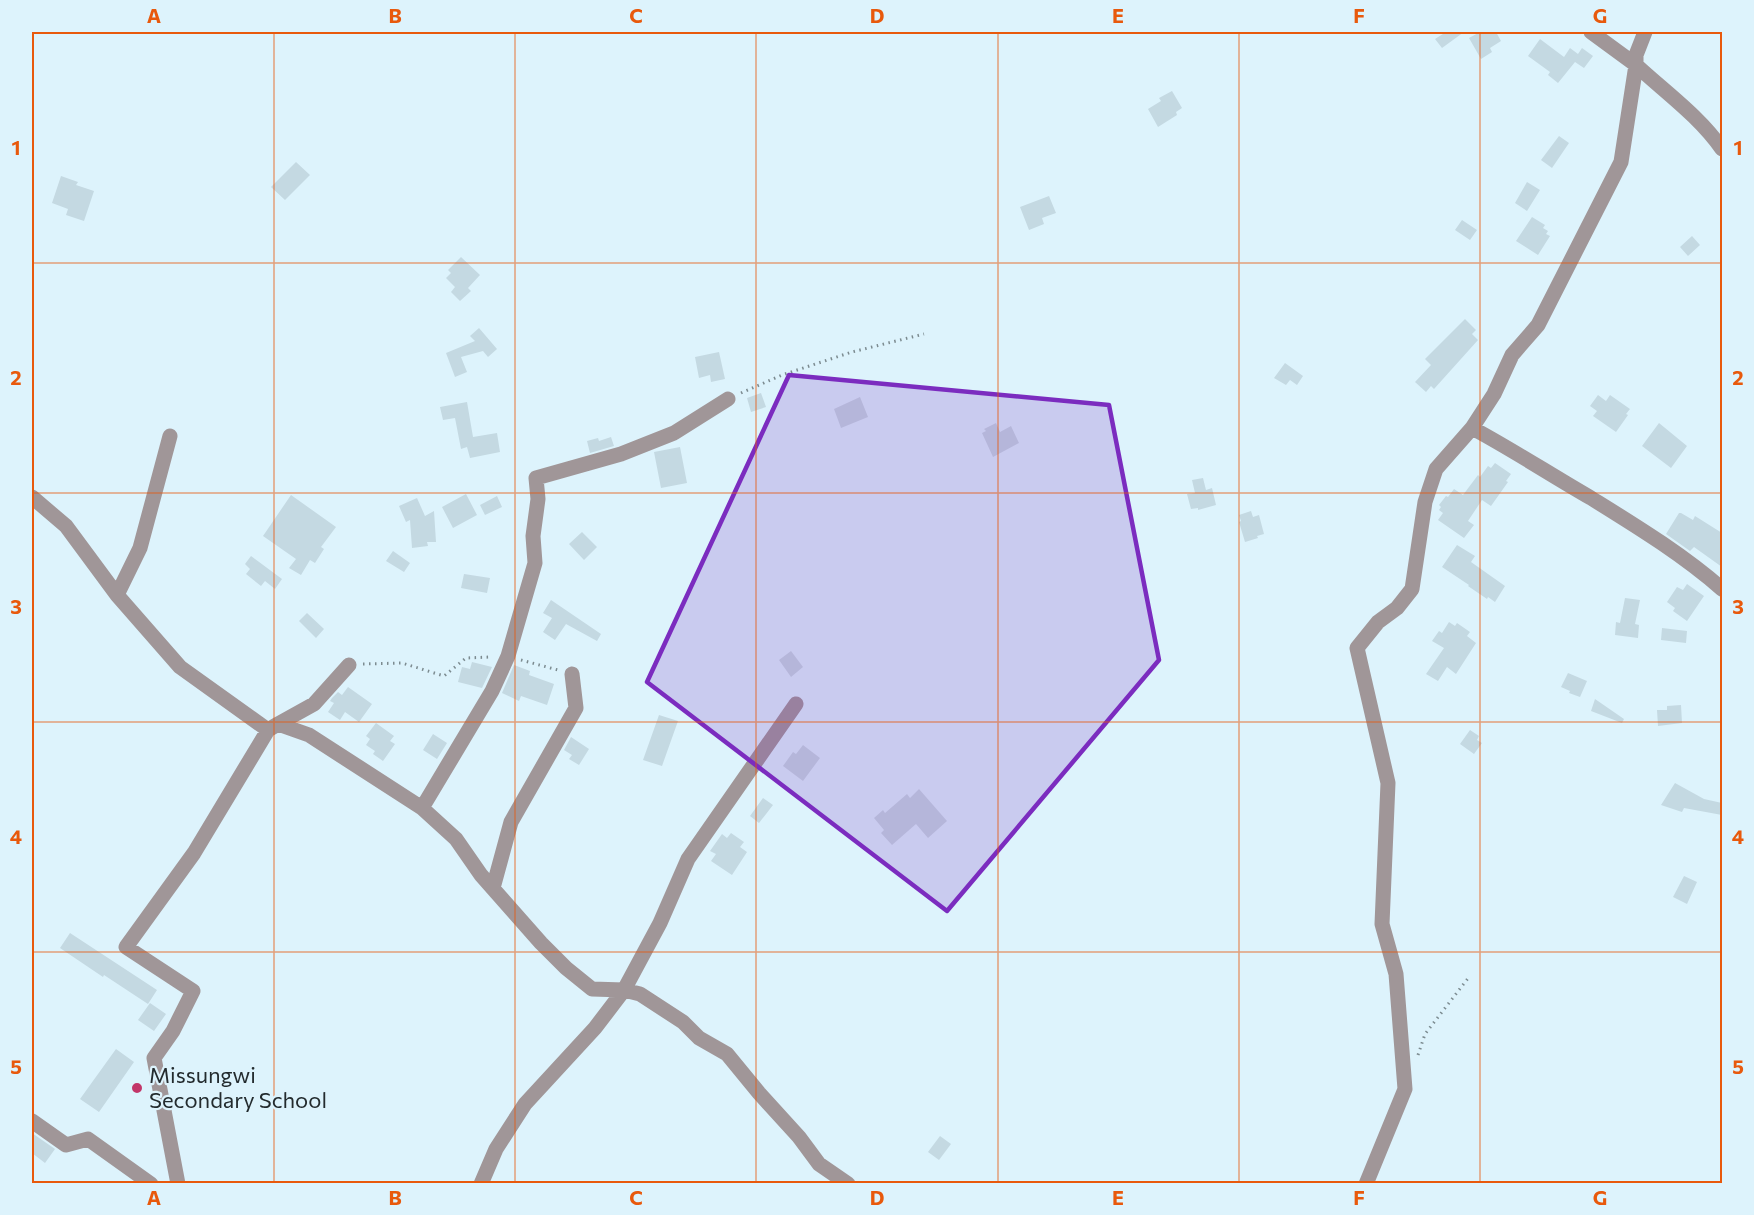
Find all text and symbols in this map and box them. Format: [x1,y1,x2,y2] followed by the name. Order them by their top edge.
[147,3,161,27] text: A
[388,3,402,27] text: B
[629,3,643,27] text: C
[870,3,884,27] text: D
[1112,3,1124,27] text: E
[1353,3,1365,27] text: F
[1593,3,1607,27] text: G
[11,135,21,159] text: 1
[1733,135,1743,159] text: 1
[10,365,22,389] text: 2
[1732,365,1744,389] text: 2
[10,594,22,618] text: 3
[1732,594,1744,618] text: 3
[10,824,22,848] text: 4
[1732,824,1744,848] text: 4
[10,1054,22,1078] text: 5
[1732,1054,1744,1078] text: 5
[149,1061,327,1113] place label: Missungwi Secondary School
[130,1081,144,1095] marker: Missungwi Secondary School
[147,1185,161,1209] text: A
[388,1185,402,1209] text: B
[629,1185,643,1209] text: C
[870,1185,884,1209] text: D
[1112,1185,1124,1209] text: E
[1353,1185,1365,1209] text: F
[1593,1185,1607,1209] text: G

